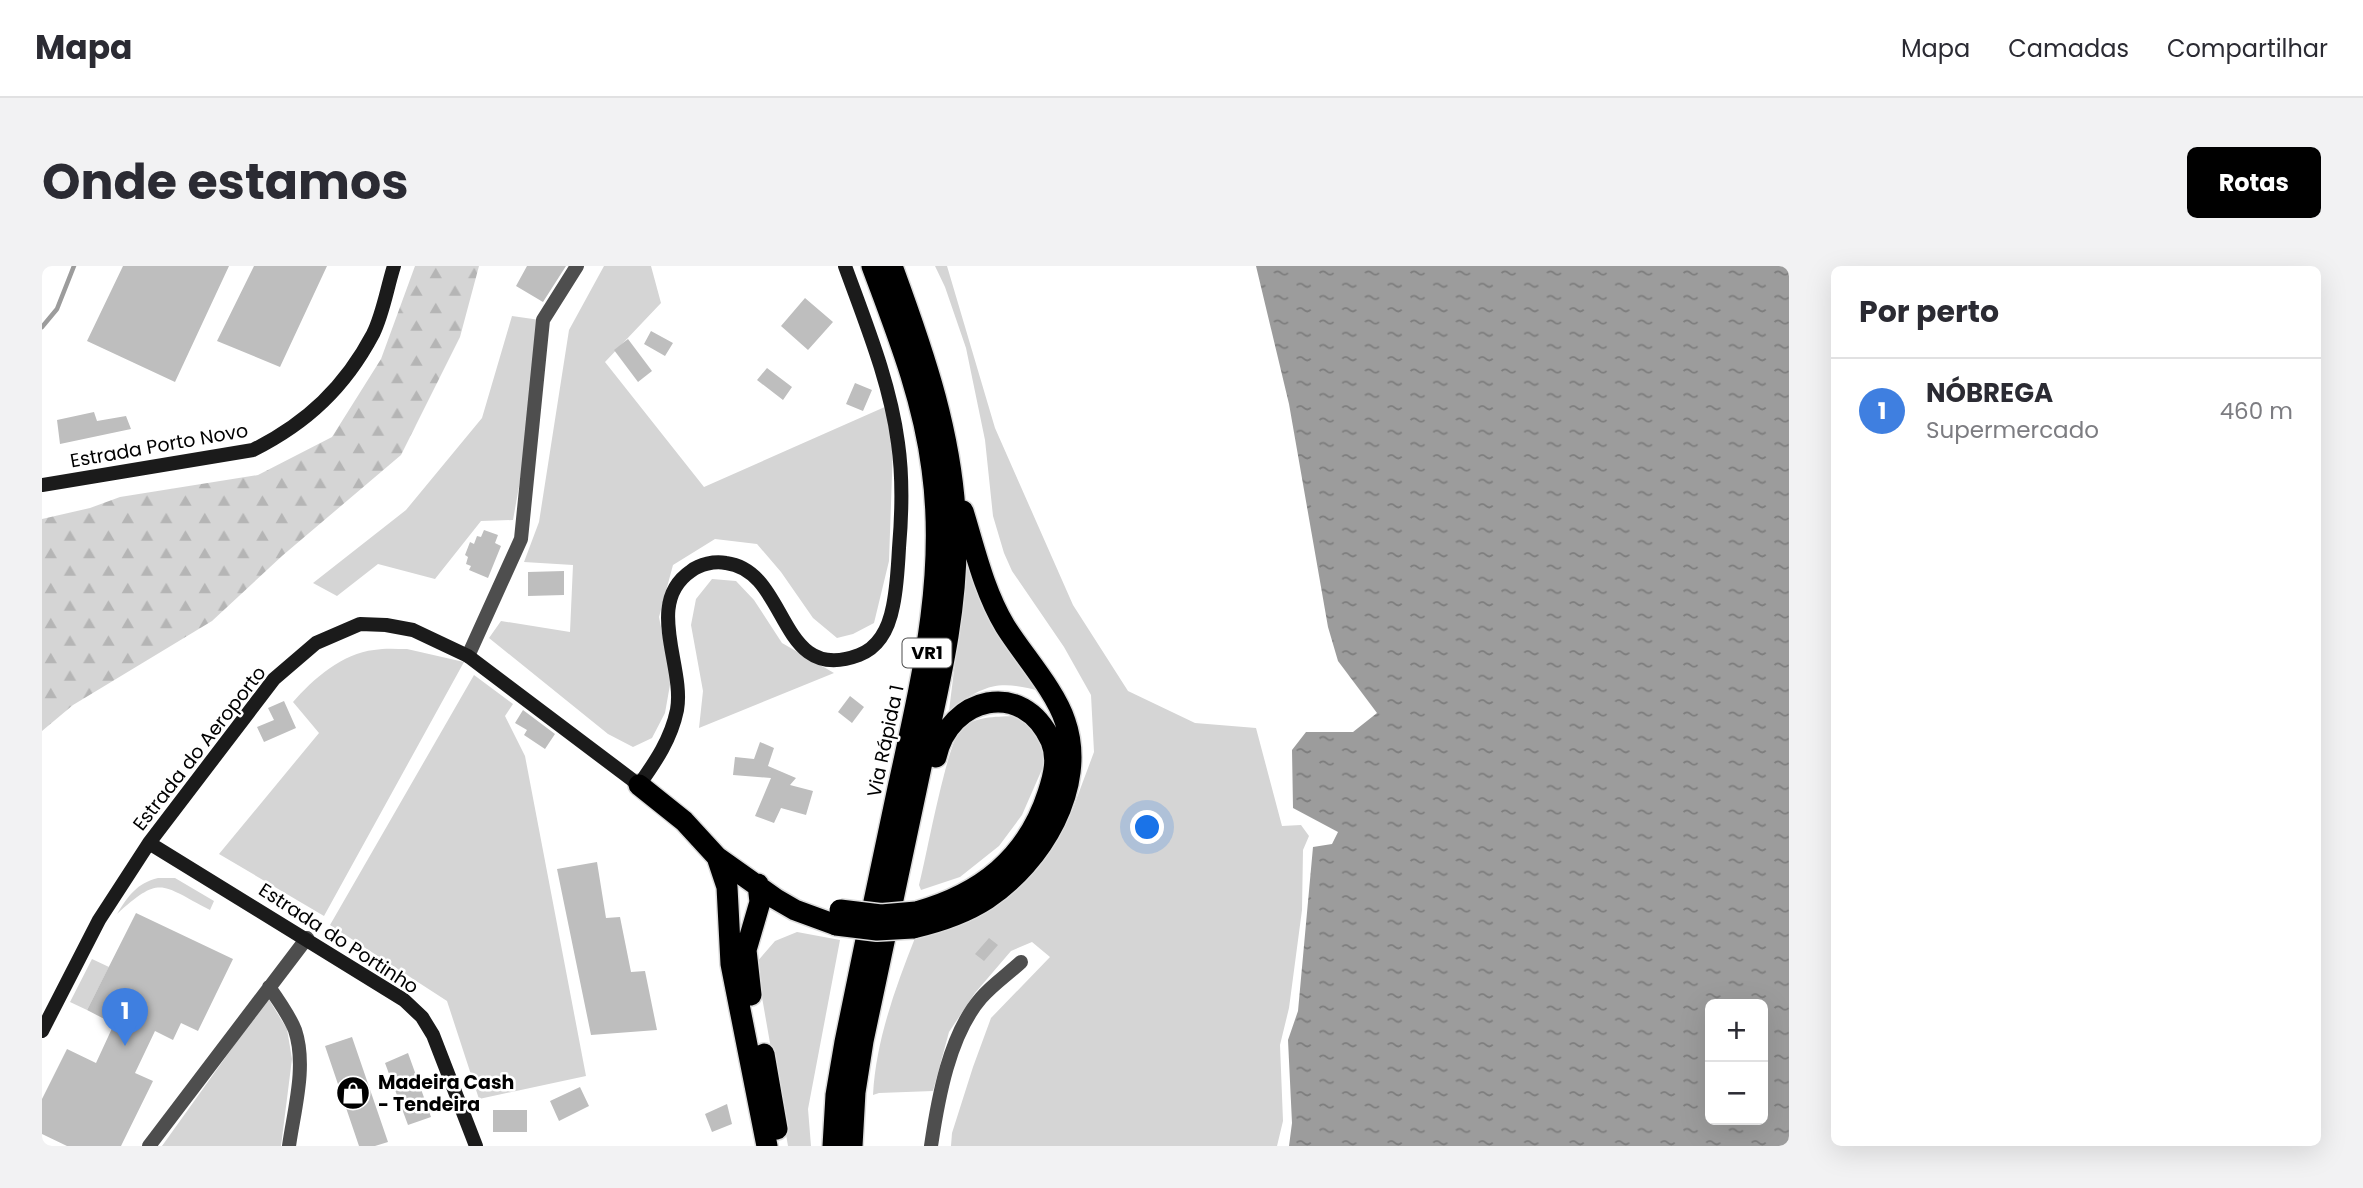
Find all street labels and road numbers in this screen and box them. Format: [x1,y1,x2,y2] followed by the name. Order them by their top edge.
[68,417,250,474] street label: Estrada Porto Novo
[902,638,952,668] road number: VR1
[126,660,272,836] street label: Estrada do Aeroporto
[860,682,911,800] street label: Via Rápida 1
[254,877,424,1000] street label: Estrada do Portinho

